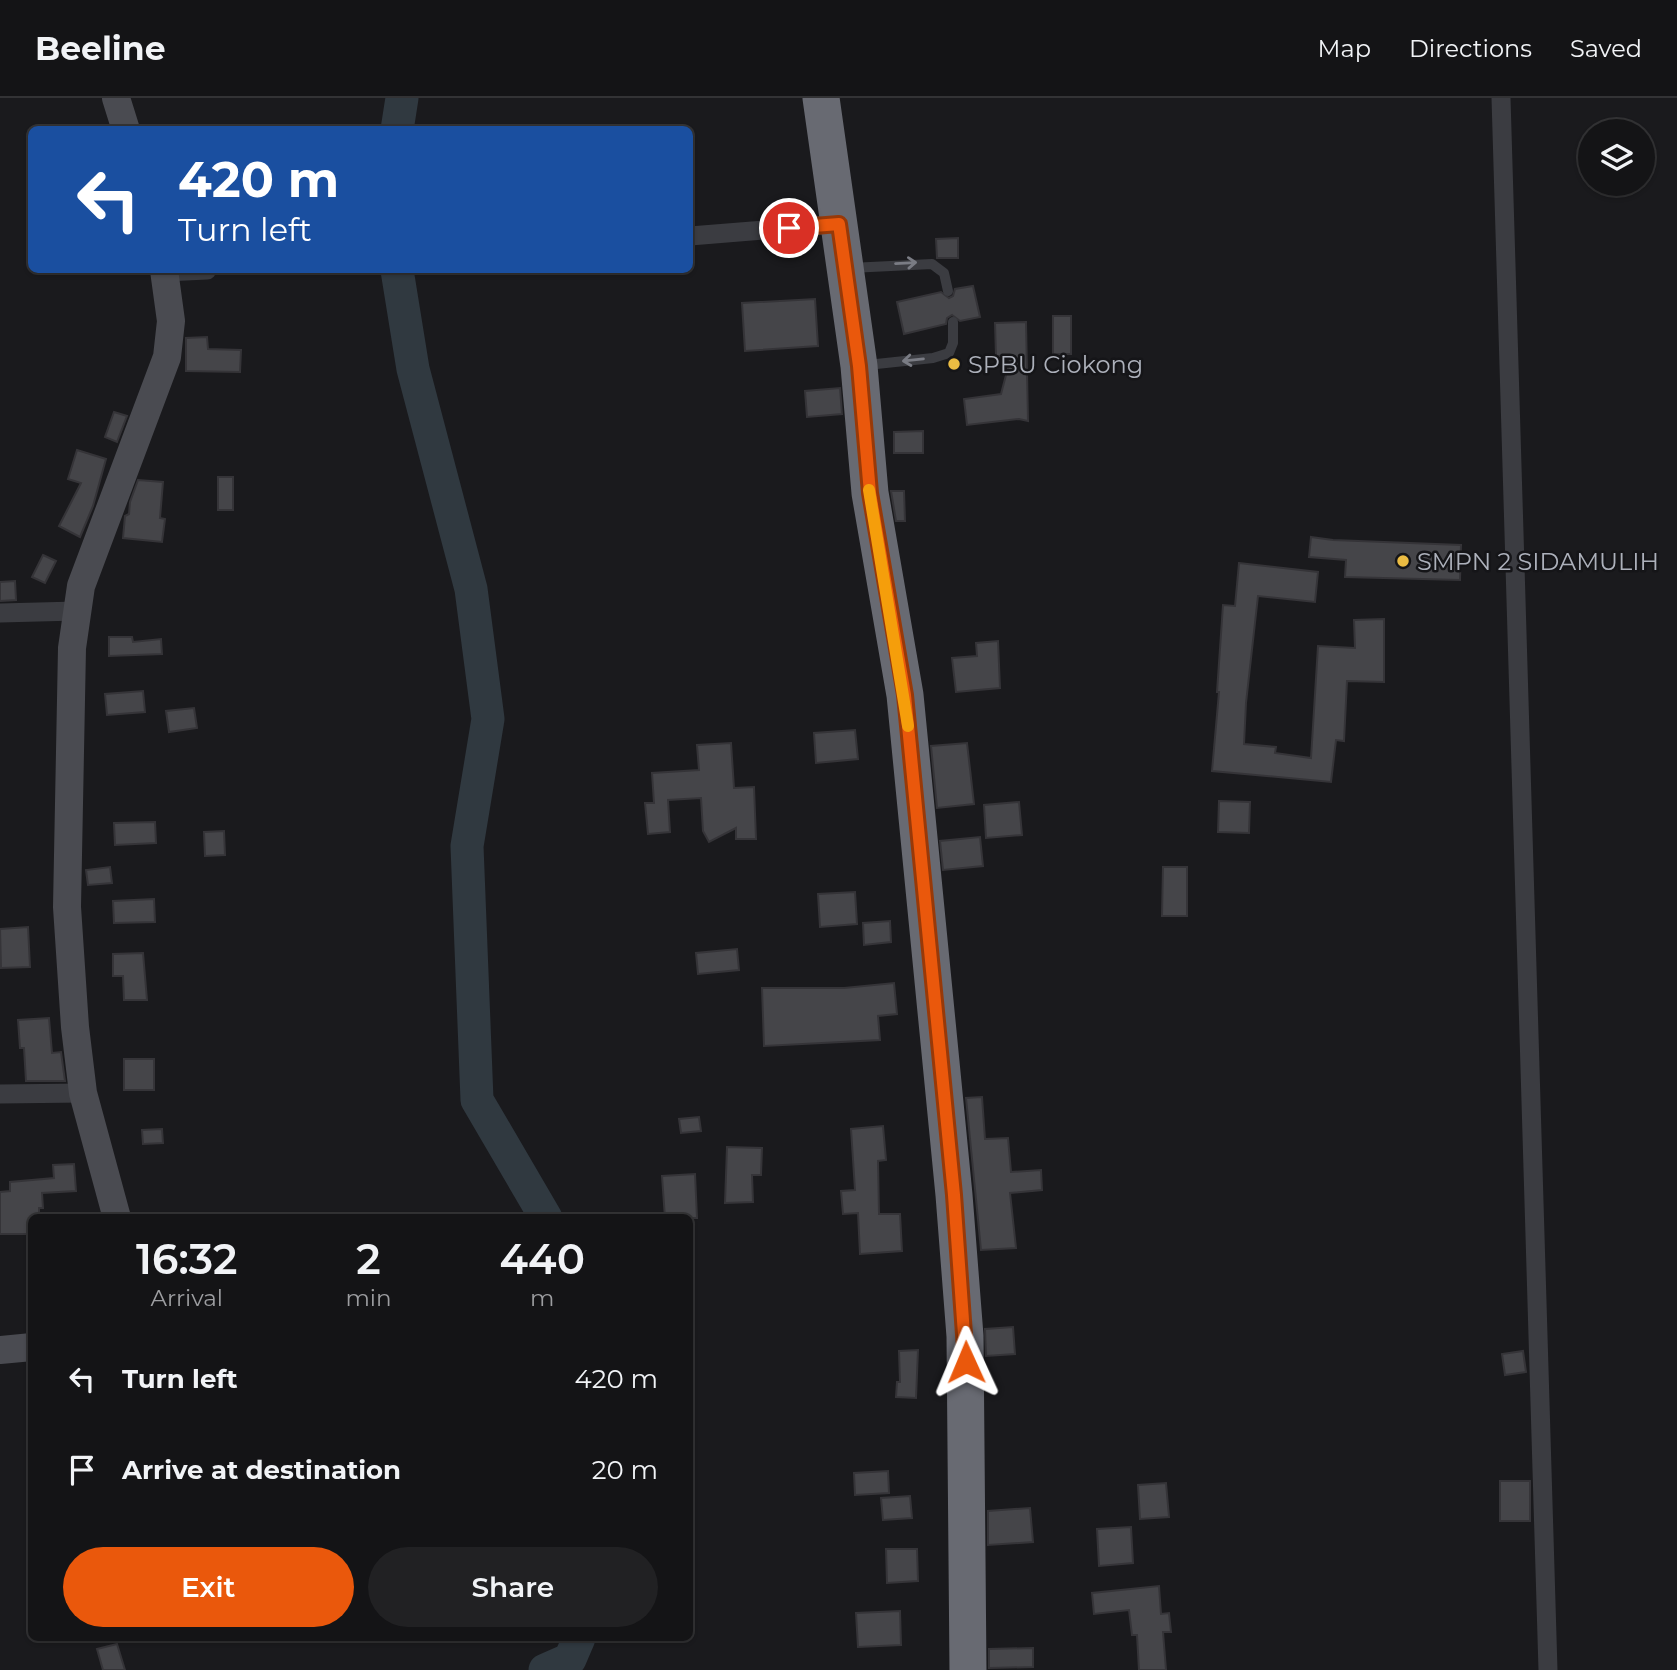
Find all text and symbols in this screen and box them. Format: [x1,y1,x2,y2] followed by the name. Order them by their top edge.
[35,28,166,68] text: Beeline
[1318,34,1371,63] text: Map
[1409,34,1532,63] text: Directions
[1570,34,1642,63] text: Saved
[1578,119,1655,196] map controls
[1578,119,1655,196] button: layers
[178,150,339,209] text: 420 m
[63,154,154,245] icon: left
[759,198,819,258] pin
[770,209,808,247] icon: arrive
[178,210,312,249] text: Turn left
[894,257,917,270] one-way arrow
[968,350,1143,379] place label: SPBU Ciokong
[902,354,924,367] one-way arrow
[946,356,962,372] marker: SPBU Ciokong
[1417,547,1659,576] place label: SMPN 2 SIDAMULIH
[1395,553,1411,569] marker: SMPN 2 SIDAMULIH
[136,1233,237,1285] text: 16:32
[356,1233,381,1285] text: 2
[500,1233,585,1285] text: 440
[150,1284,223,1312] text: Arrival
[345,1284,392,1312] text: min
[530,1284,554,1312] text: m
[929,1325,1003,1399] position arrow
[63,1360,101,1398] icon: left
[122,1363,238,1395] text: Turn left
[575,1363,658,1395] text: 420 m
[63,1451,101,1489] icon: arrive
[122,1454,401,1486] text: Arrive at destination
[592,1454,658,1486] text: 20 m
[63,1547,354,1627] button: Exit
[368,1547,658,1627] button: Share

